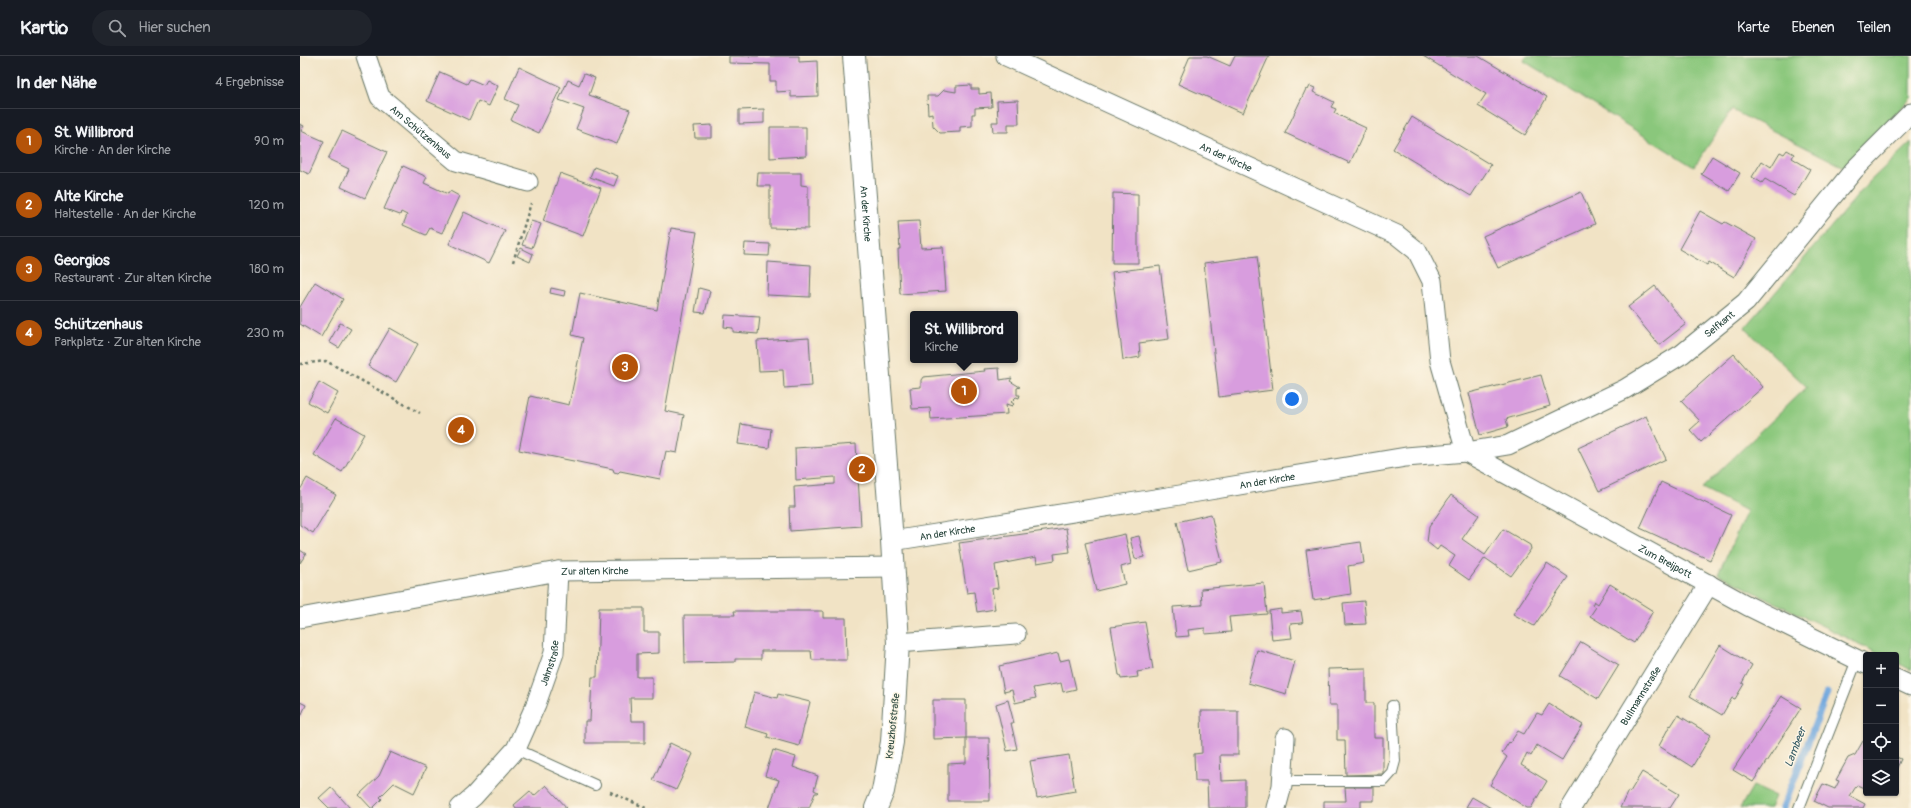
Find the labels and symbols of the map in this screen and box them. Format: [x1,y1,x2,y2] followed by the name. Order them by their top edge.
[387,103,454,162] street label: Am Schützenhaus
[1198,140,1254,175] street label: An der Kirche
[857,185,874,242] street label: An der Kirche
[1702,308,1738,340] street label: Selfkant
[612,352,638,382] pin: 3
[951,376,977,406] pin: 1
[1282,389,1302,409] your location
[448,415,474,445] pin: 4
[849,454,875,484] pin: 2
[1239,471,1296,492] street label: An der Kirche
[919,523,976,544] street label: An der Kirche
[1636,542,1694,582] street label: Zum Breijpott
[561,565,629,578] street label: Zur alten Kirche
[538,640,562,688] street label: Jahnstraße
[1618,664,1664,728] street label: Bullmannstraße
[884,693,902,759] street label: Kreuzhofstraße
[1782,724,1810,769] water label: Lambeer

